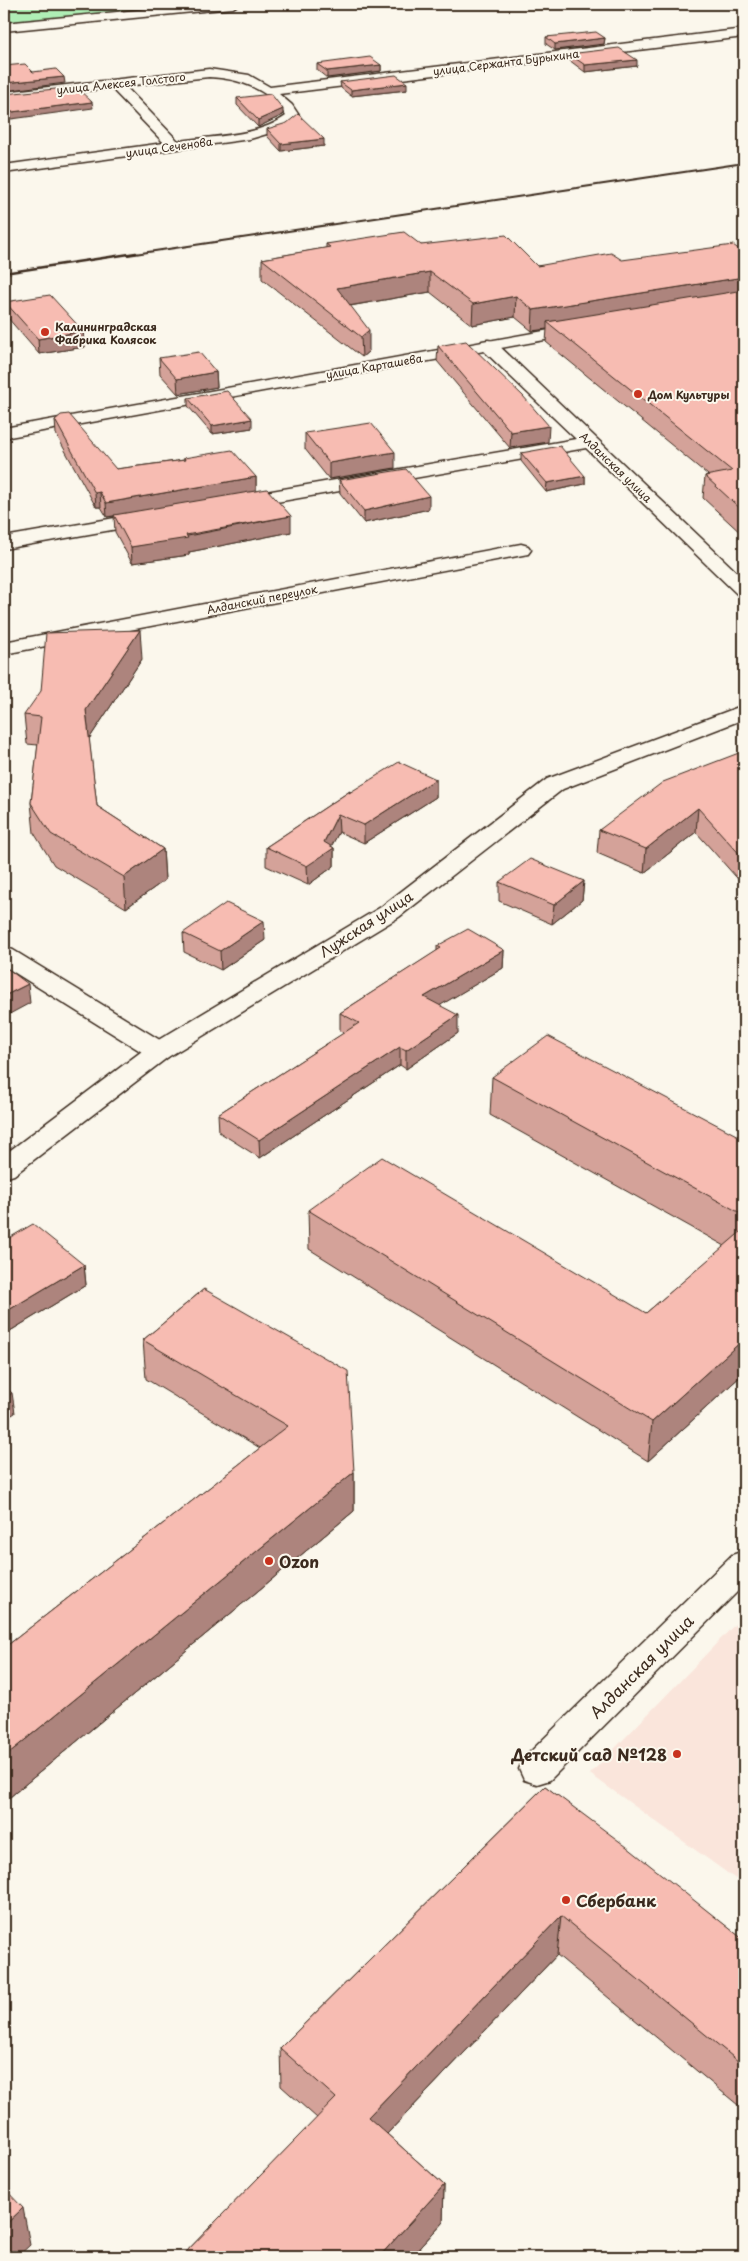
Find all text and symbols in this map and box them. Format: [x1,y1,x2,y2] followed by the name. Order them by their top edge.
[432,45,580,79] street label: улица Сержанта Бурыхина
[56,68,186,98] street label: улица Алексея Толстого
[124,132,214,162] street label: улица Сеченова
[55,318,157,348] place label: Калининградская Фабрика Колясок
[39,326,51,338] marker: Калининградская Фабрика Колясок
[324,349,424,383] street label: улица Карташева
[647,386,729,403] place label: Дом Культуры
[632,388,644,400] marker: Дом Культуры
[576,428,656,506] street label: Алданская улица
[205,580,319,618] street label: Алданский переулок
[315,886,417,962] street label: Лужская улица
[279,1549,319,1573] place label: Ozon
[263,1555,275,1567] marker: Ozon
[584,1609,698,1723] street label: Алданская улица
[510,1742,667,1766] place label: Детский сад №128
[671,1748,683,1760] marker: Детский сад №128
[576,1888,657,1912] place label: Сбербанк
[560,1894,572,1906] marker: Сбербанк

